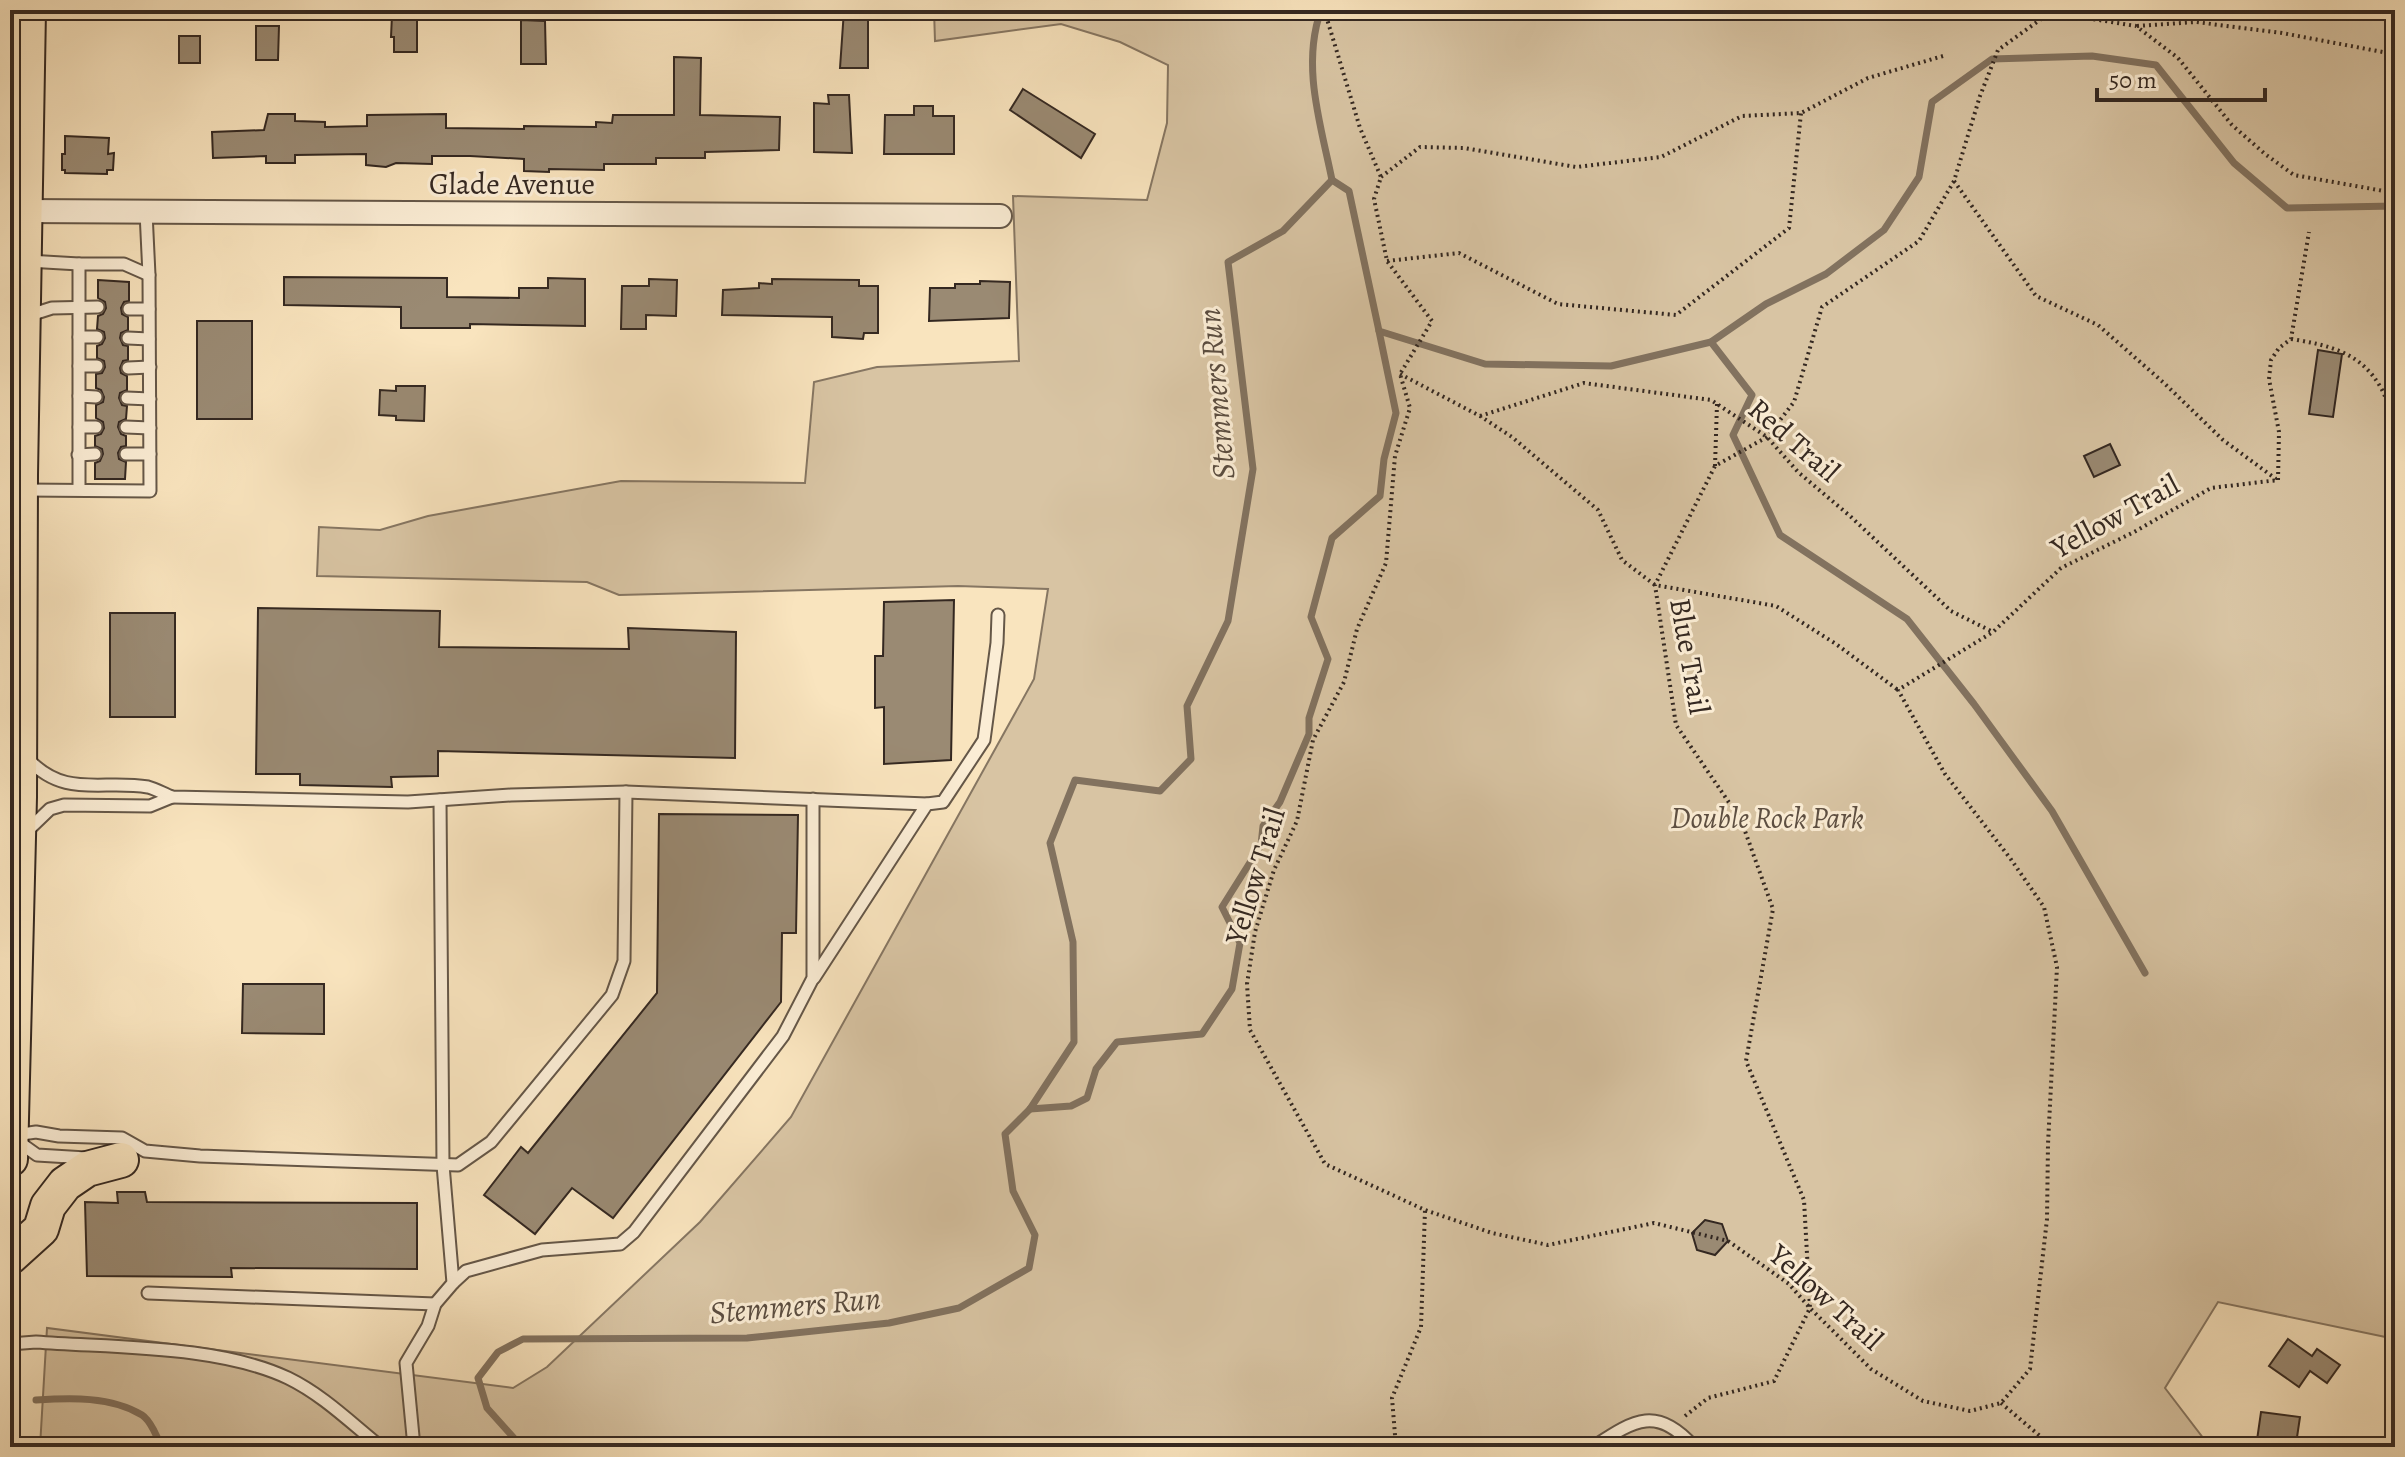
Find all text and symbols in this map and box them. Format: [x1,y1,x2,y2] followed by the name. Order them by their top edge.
[2097,52,2265,102] scale bar
[2109,64,2157,96] text: 50 m
[429,164,595,204] street label: Glade Avenue
[1187,307,1245,481] water label: Stemmers Run
[1740,389,1848,491] street label: Red Trail
[2043,464,2186,568] street label: Yellow Trail
[1660,595,1720,717] street label: Blue Trail
[1670,798,1864,838] park label: Double Rock Park
[1215,803,1295,950] street label: Yellow Trail
[1759,1234,1892,1359] street label: Yellow Trail
[708,1276,882,1334] water label: Stemmers Run

